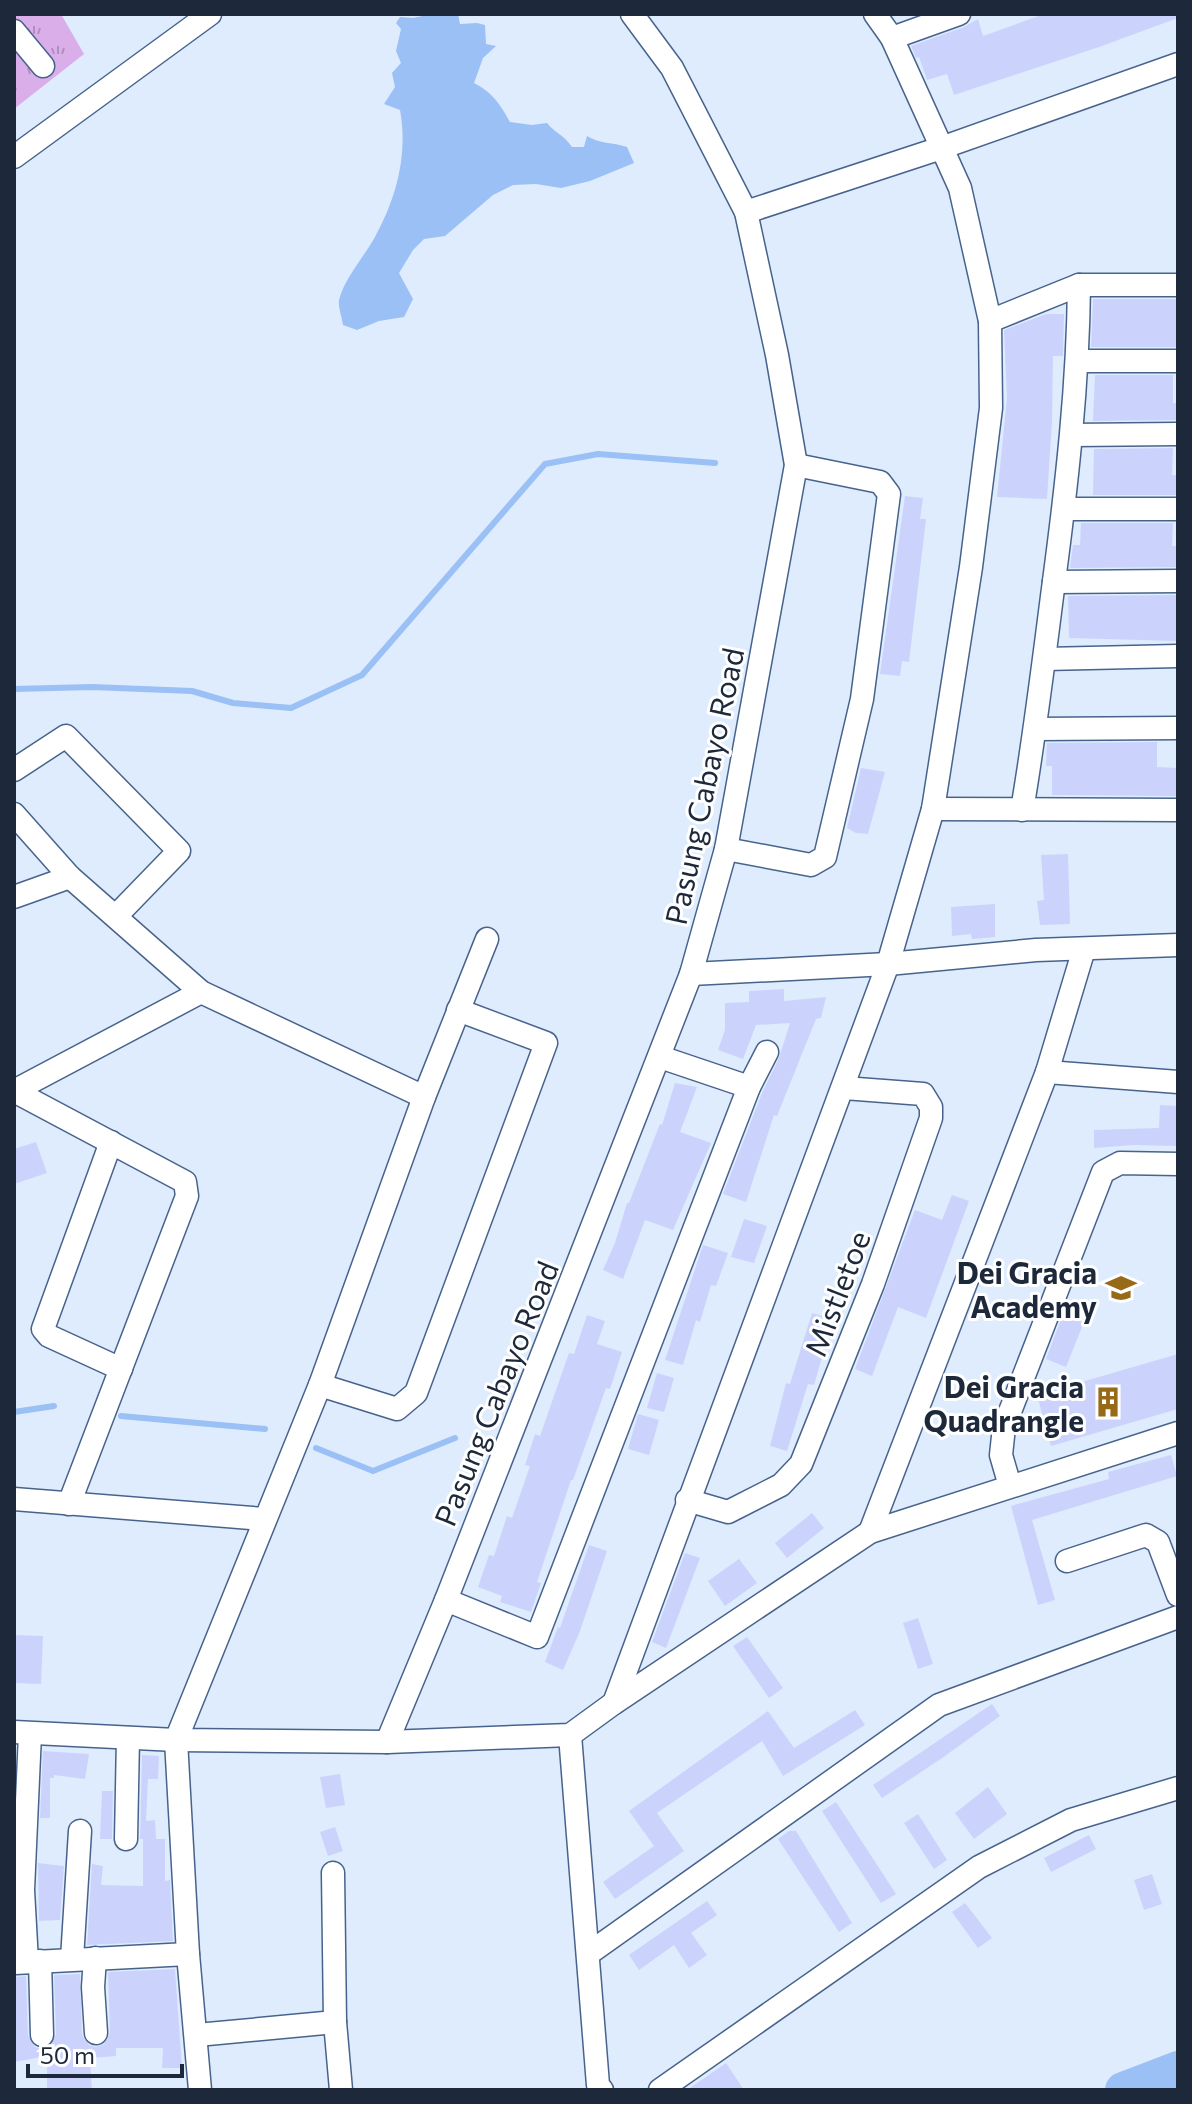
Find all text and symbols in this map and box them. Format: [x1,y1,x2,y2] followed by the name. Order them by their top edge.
[656,644,750,928] street label: Pasung Cabayo Road
[795,1225,877,1361] street label: Mistletoe
[957,1253,1098,1324] place label: Dei Gracia Academy
[425,1255,565,1531] street label: Pasung Cabayo Road
[1104,1271,1138,1305] school or university icon: Dei Gracia Academy
[923,1367,1084,1438] place label: Dei Gracia Quadrangle
[1091,1385,1125,1419] building icon: Dei Gracia Quadrangle
[28,2028,182,2078] scale bar
[40,2040,95,2069] text: 50 m

